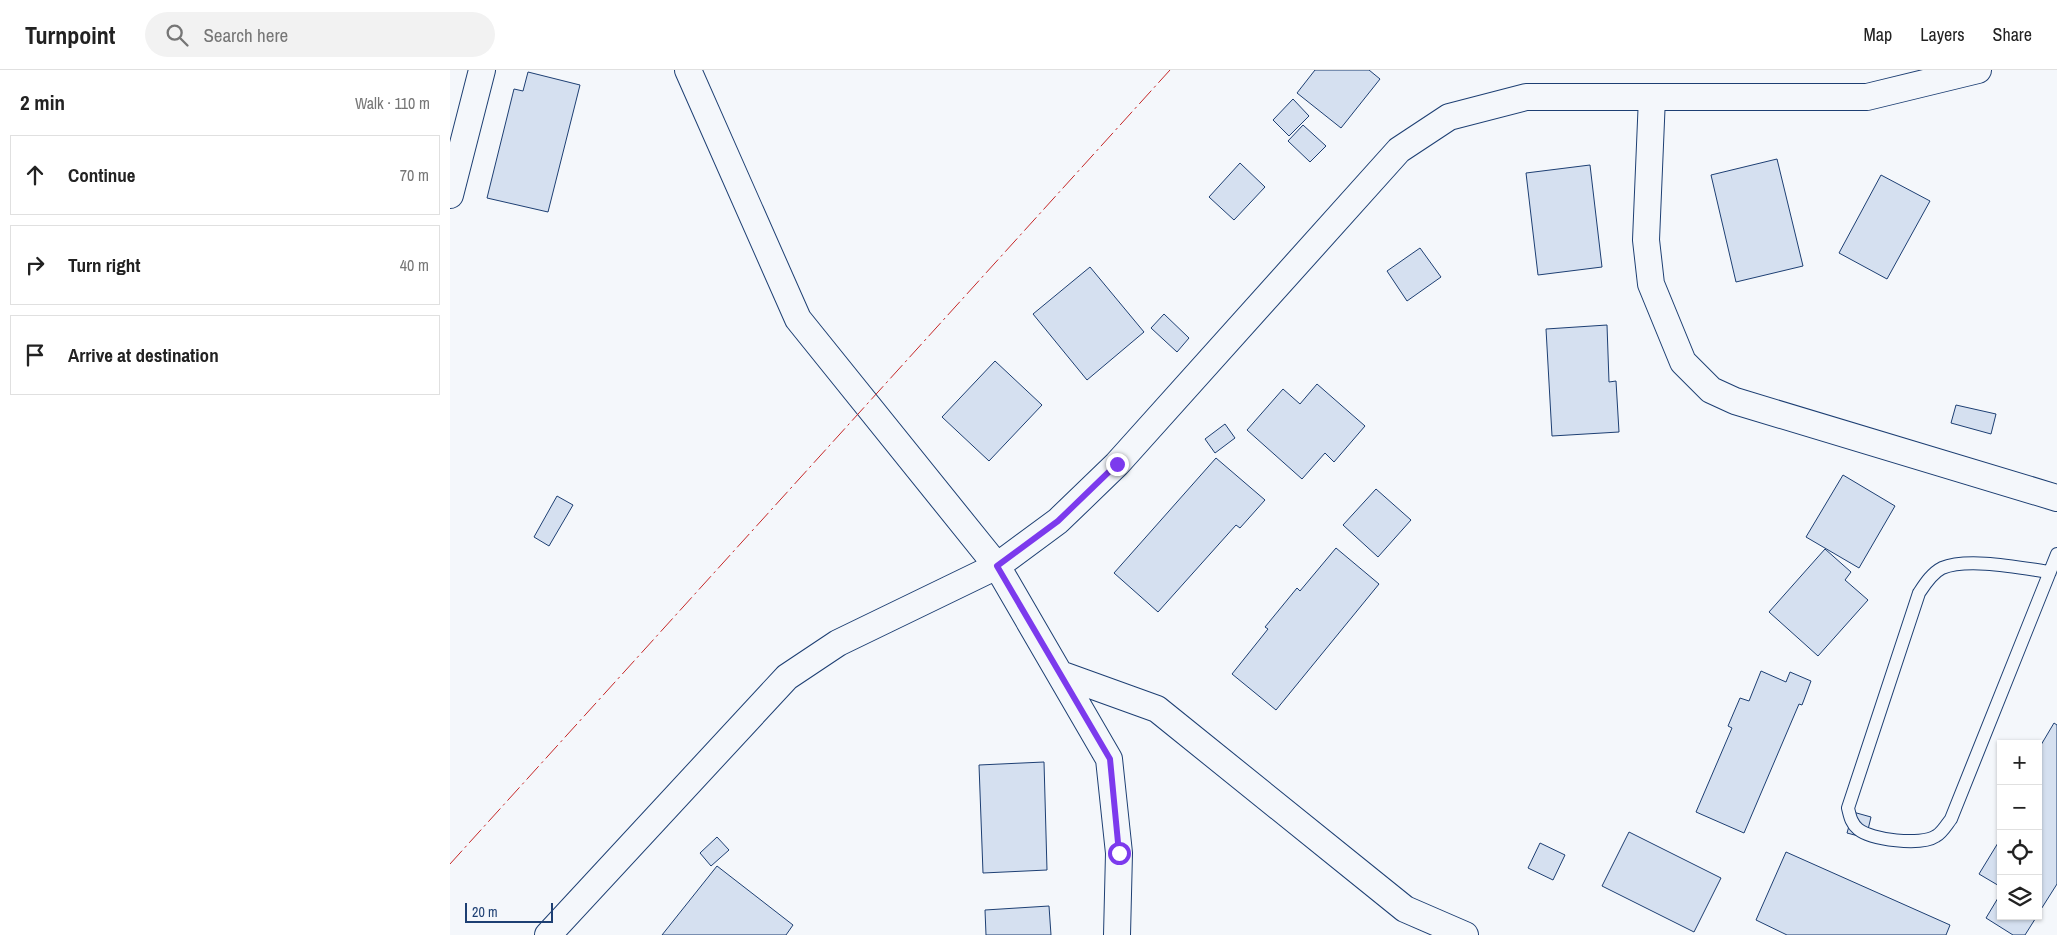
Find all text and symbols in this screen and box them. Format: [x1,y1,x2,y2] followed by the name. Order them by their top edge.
[145,12,495,57] search box
[25,19,115,51] text: Turnpoint
[163,21,191,49] icon: search
[203,22,288,48] text: Search here
[1864,22,1892,47] text: Map
[1920,22,1965,47] text: Layers
[1993,22,2032,47] text: Share
[20,88,65,117] text: 2 min
[355,92,430,114] text: Walk · 110 m
[21,161,49,189] icon: ahead
[68,162,136,188] text: Continue
[400,164,429,186] text: 70 m
[21,251,49,279] icon: right
[68,252,140,278] text: Turn right
[400,254,429,276] text: 40 m
[21,341,49,369] icon: arrive
[68,342,219,368] text: Arrive at destination
[1106,453,1129,476] route end
[1997,740,2042,920] map controls
[1997,740,2042,785] button: +
[1997,785,2042,830] button: −
[1997,830,2042,875] button: locate
[1108,842,1131,865] route start
[1997,875,2042,920] button: layers
[465,900,552,923] scale bar
[472,903,498,921] text: 20 m

